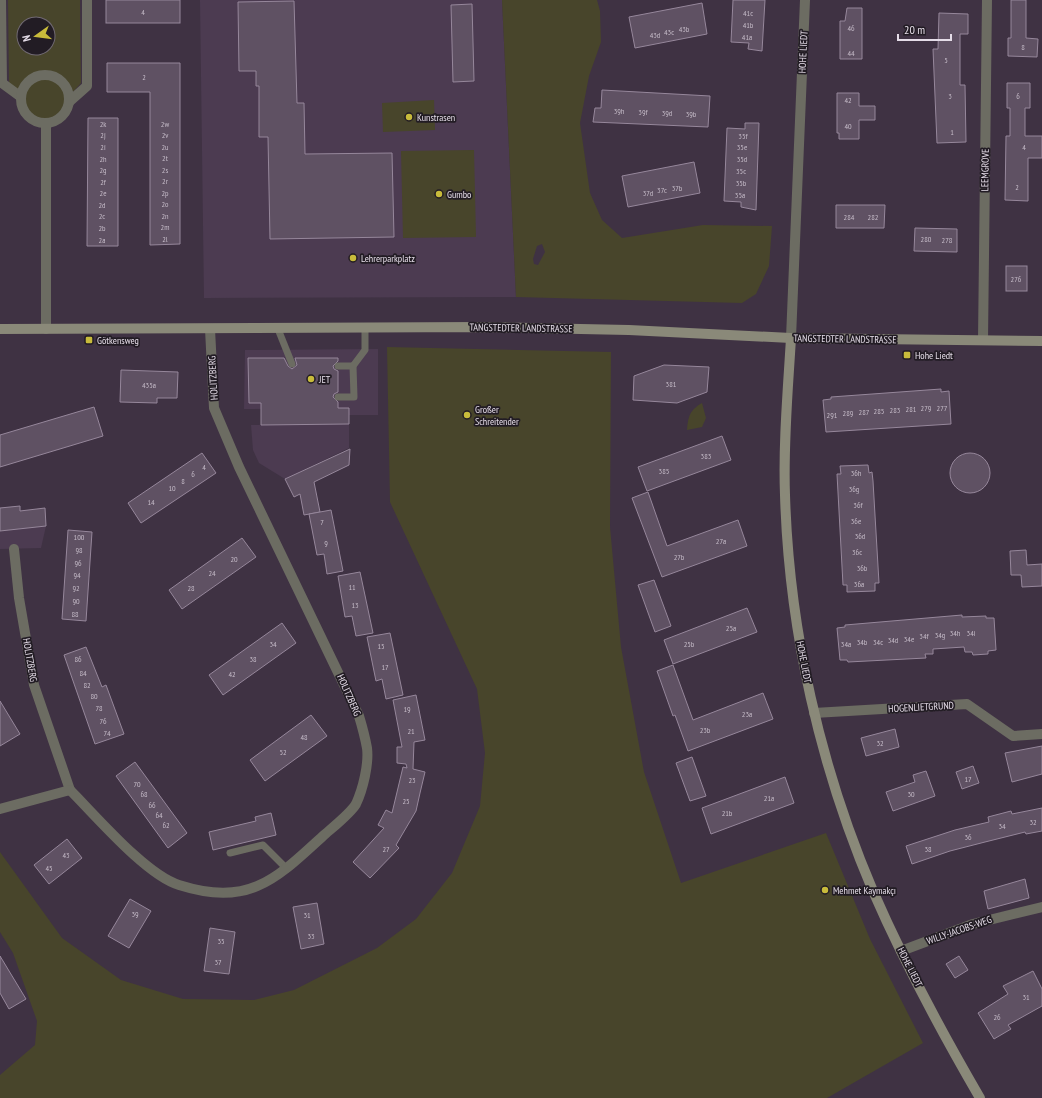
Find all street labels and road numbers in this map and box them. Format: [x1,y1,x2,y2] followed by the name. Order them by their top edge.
[795,30,811,74] street label: HOHE LIEDT
[978,149,992,191] street label: LEEMGROVE
[469,321,573,335] street label: TANGSTEDTER LANDSTRASSE
[793,332,897,346] street label: TANGSTEDTER LANDSTRASSE
[205,355,221,400] street label: HOLITZBERG
[20,637,40,683] street label: HOLITZBERG
[794,640,815,685] street label: HOHE LIEDT
[334,672,364,718] street label: HOLITZBERG
[888,699,954,715] street label: HOGENLIETGRUND
[925,913,993,947] street label: WILLY-JACOBS-WEG
[895,945,926,989] street label: HOHE LIEDT

